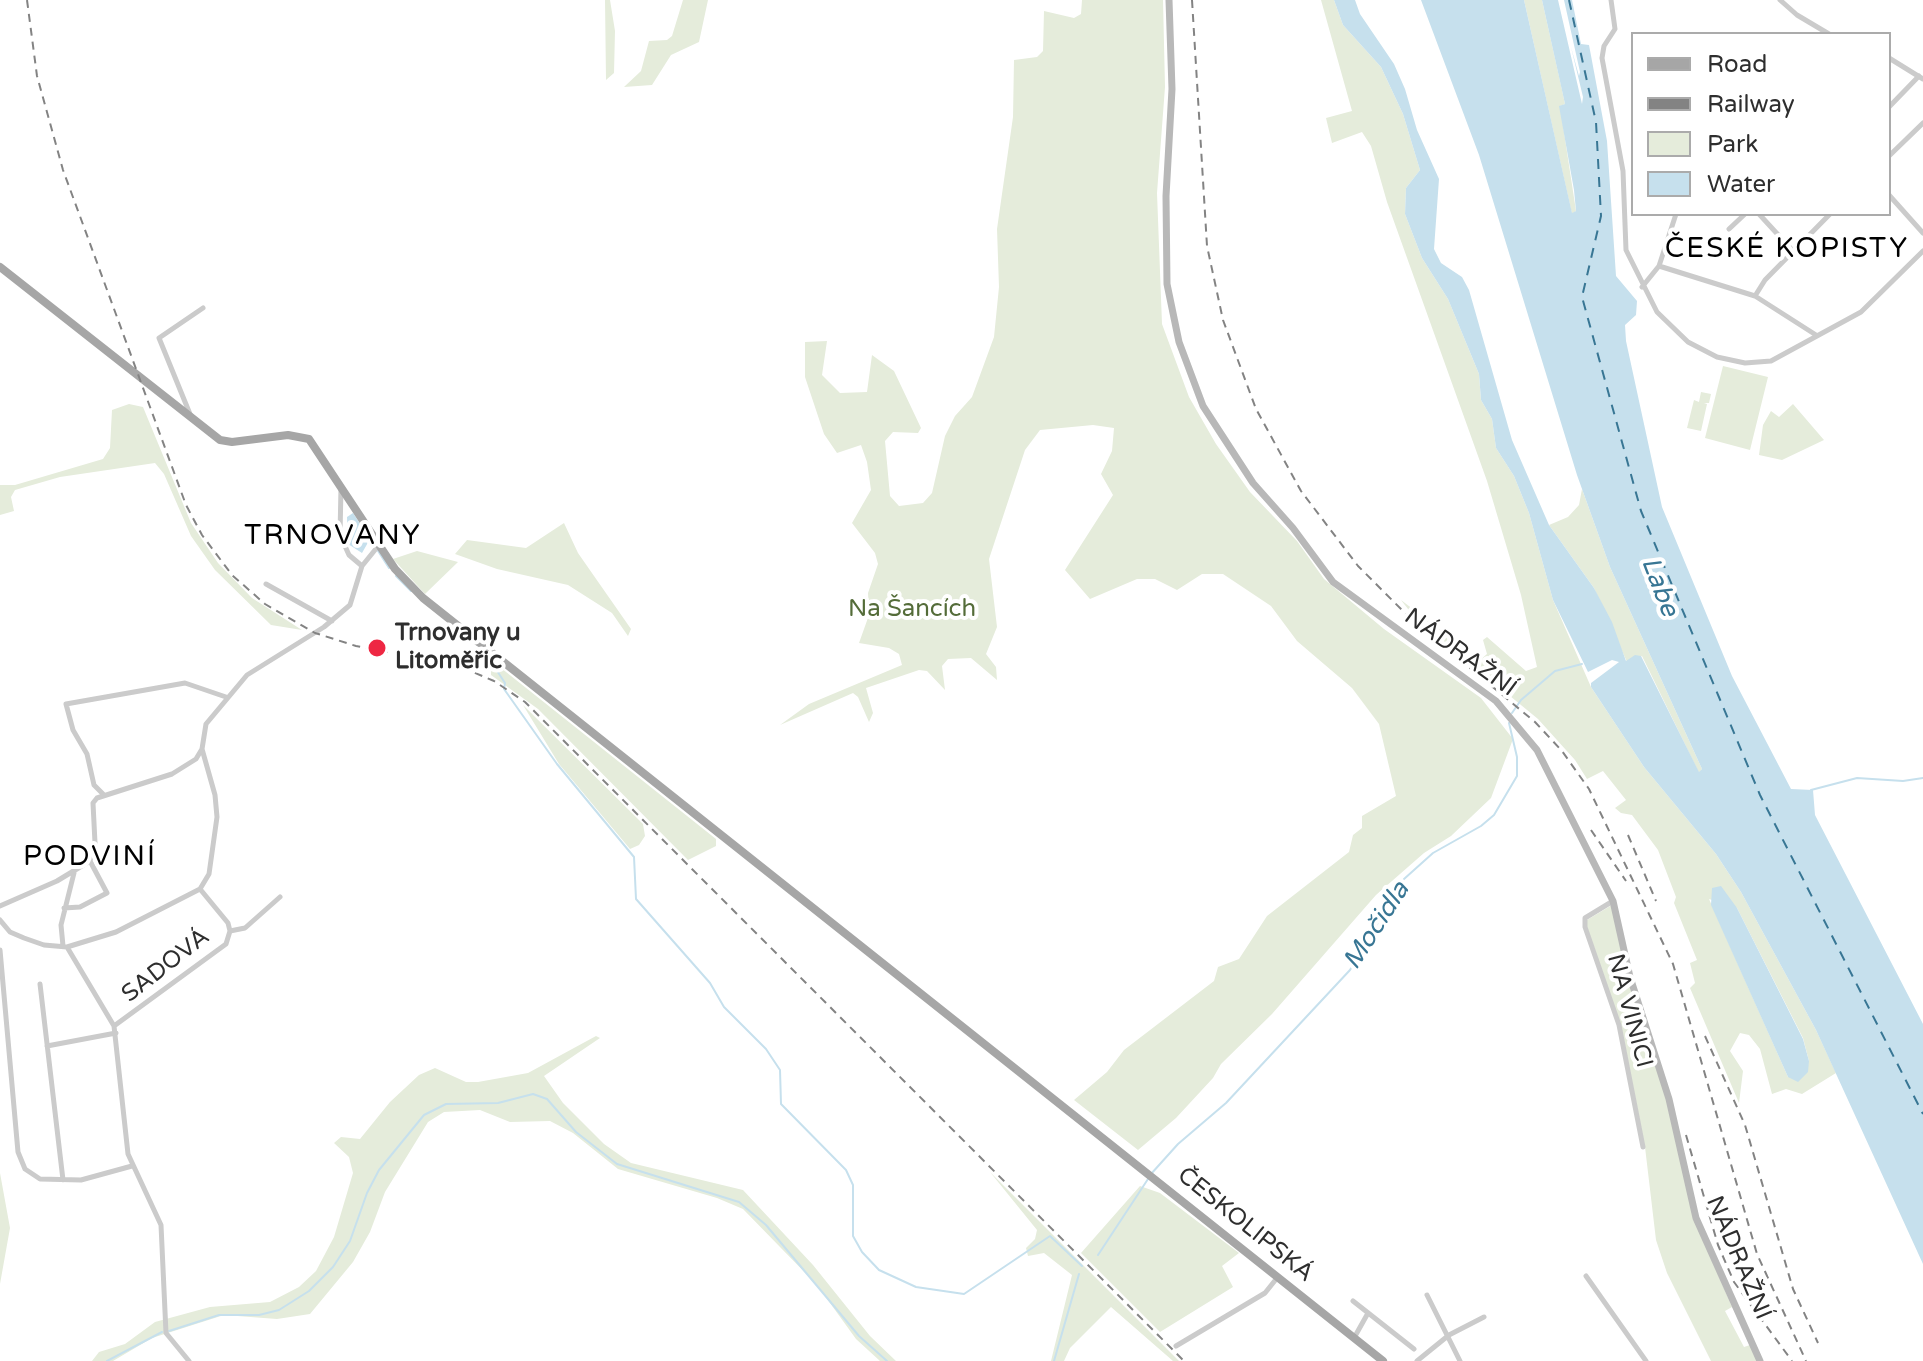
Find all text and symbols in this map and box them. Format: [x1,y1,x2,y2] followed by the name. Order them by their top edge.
[1631,32,1891,216] legend
[1707,50,1767,79] text: Road
[1707,90,1795,119] text: Railway
[1707,130,1758,159] text: Park
[1707,170,1775,199] text: Water
[1665,233,1909,267] district label: ČESKÉ KOPISTY
[244,520,422,554] district label: TRNOVANY
[1634,553,1684,621] water label: Labe
[848,596,976,624] park label: Na Šancích
[1398,603,1522,703] street label: NÁDRAŽNÍ
[395,620,521,676] place label: Trnovany u Litoměřic
[366,637,388,659] marker: Trnovany u Litoměřic
[23,841,157,875] district label: PODVINÍ
[1337,876,1417,976] water label: Močidla
[116,923,216,1009] street label: SADOVÁ
[1600,951,1658,1071] street label: NA VINICI
[1171,1161,1319,1289] street label: ČESKOLIPSKÁ
[1699,1192,1777,1324] street label: NÁDRAŽNÍ

